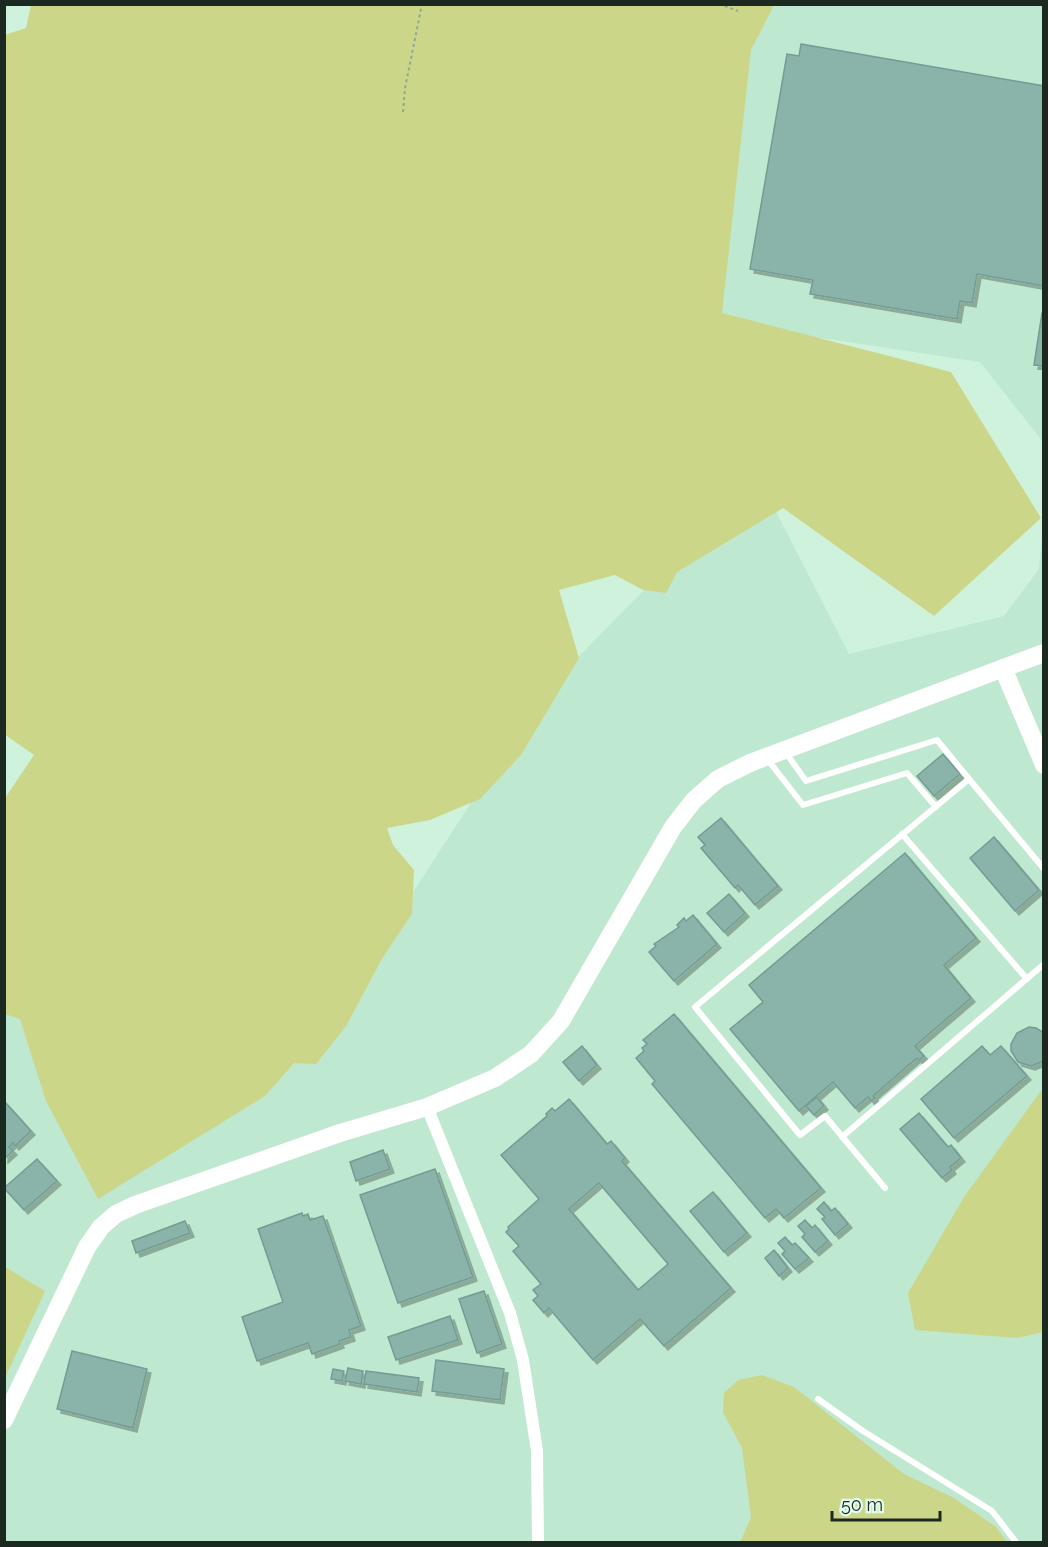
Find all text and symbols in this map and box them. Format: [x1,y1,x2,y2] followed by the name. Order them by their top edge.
[832,1484,940,1522] scale bar
[841,1494,883,1515] text: 50 m

